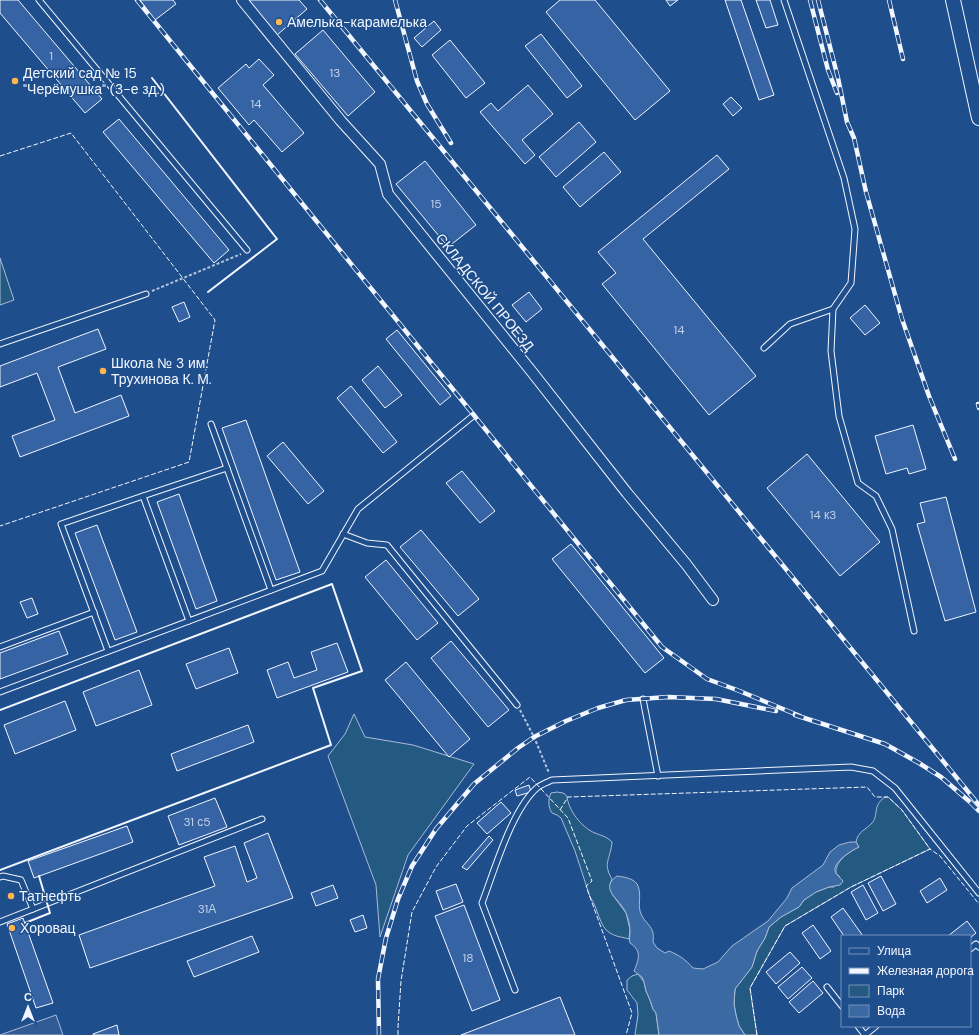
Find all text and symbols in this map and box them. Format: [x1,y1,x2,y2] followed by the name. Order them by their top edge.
[287,13,427,31] place label: Амелька-карамелька
[274,17,284,27] marker: Амелька-карамелька
[49,48,53,64] house number: 1
[23,64,165,98] place label: Детский сад № 15 "Черёмушка" (3-е зд.)
[330,65,340,81] house number: 13
[10,76,20,86] marker: Детский сад № 15 "Черёмушка" (3-е зд.)
[250,96,262,112] house number: 14
[430,196,442,212] house number: 15
[432,229,538,355] street label: СКЛАДСКОЙ ПРОЕЗД
[673,322,685,338] house number: 14
[111,354,212,388] place label: Школа № 3 им. Трухинова К. М.
[98,366,108,376] marker: Школа № 3 им. Трухинова К. М.
[810,507,836,523] house number: 14 к3
[183,814,211,830] house number: 31 с5
[19,887,81,905] place label: Татнефть
[6,891,16,901] marker: Татнефть
[198,901,216,917] house number: 31А
[20,919,76,937] place label: Хоровац
[7,923,17,933] marker: Хоровац
[841,935,971,1027] legend
[877,943,911,959] text: Улица
[462,950,474,966] house number: 18
[877,963,974,979] text: Железная дорога
[877,983,905,999] text: Парк
[8,987,48,1027] north arrow
[24,990,32,1004] text: С
[877,1003,905,1019] text: Вода

